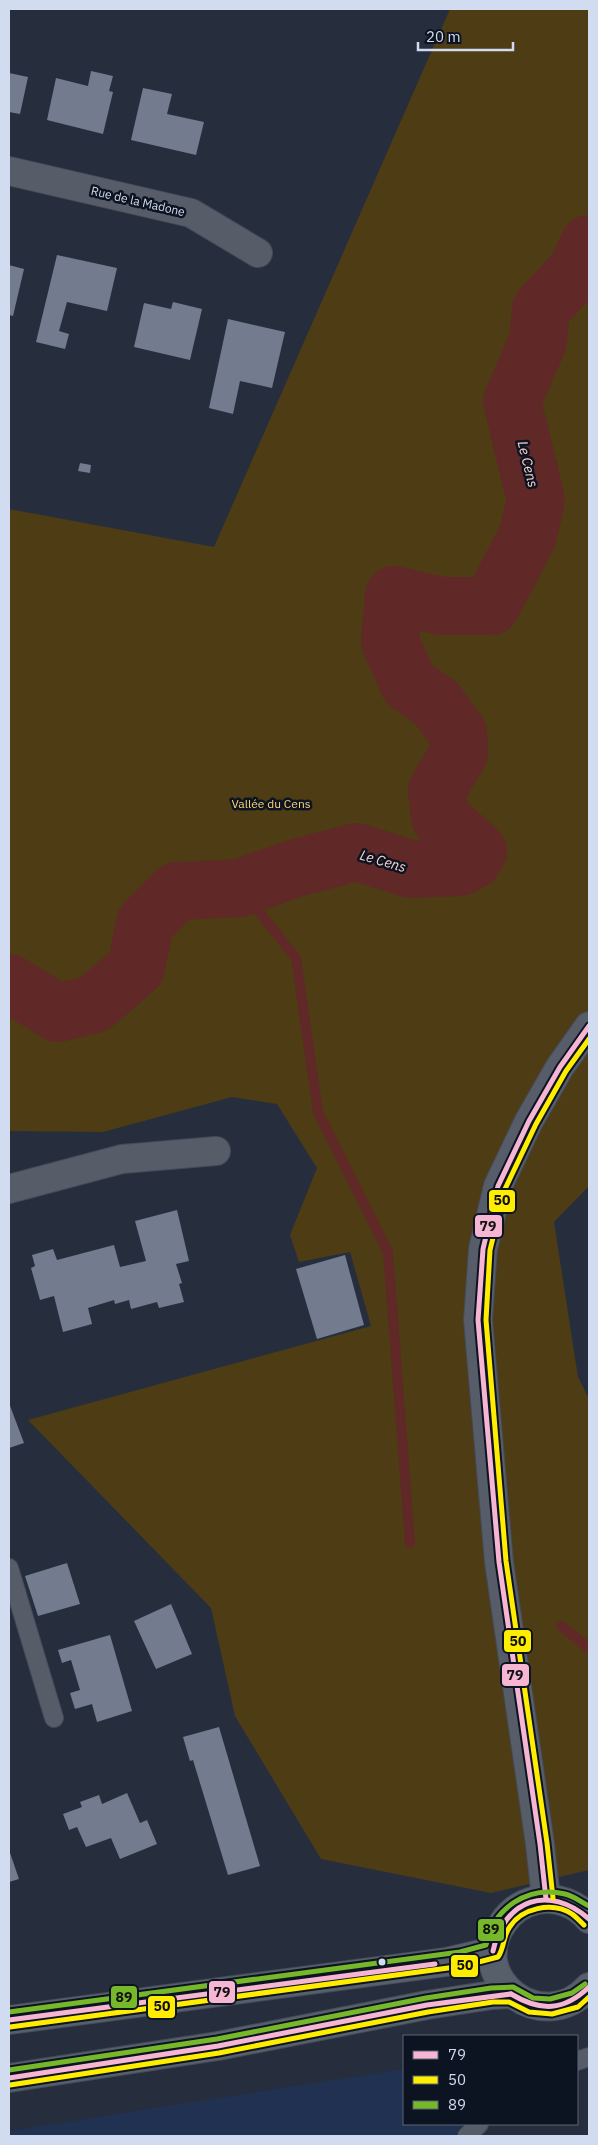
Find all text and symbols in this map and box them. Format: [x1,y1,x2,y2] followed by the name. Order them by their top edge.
[418,20,513,52] scale bar
[426,27,461,46] text: 20 m
[90,183,187,219] street label: Rue de la Madone
[514,439,543,489] water label: Le Cens
[231,796,311,811] park label: Vallée du Cens
[358,846,409,876] water label: Le Cens
[488,1189,516,1213] line badge: 50
[494,1191,510,1209] text: 50
[474,1214,503,1238] line badge: 79
[480,1217,496,1235] text: 79
[503,1629,532,1653] line badge: 50
[510,1632,526,1650] text: 50
[501,1663,530,1687] line badge: 79
[507,1666,523,1684] text: 79
[477,1918,505,1942] line badge: 89
[483,1920,499,1938] text: 89
[450,1954,479,1978] line badge: 50
[457,1956,473,1974] text: 50
[377,1957,387,1967] unlabelled marker
[208,1980,236,2004] line badge: 79
[214,1983,230,2001] text: 79
[110,1985,138,2009] line badge: 89
[116,1988,132,2006] text: 89
[147,1995,176,2019] line badge: 50
[154,1997,170,2015] text: 50
[403,2035,578,2125] legend
[448,2045,466,2064] text: 79
[448,2070,466,2089] text: 50
[448,2095,466,2114] text: 89

